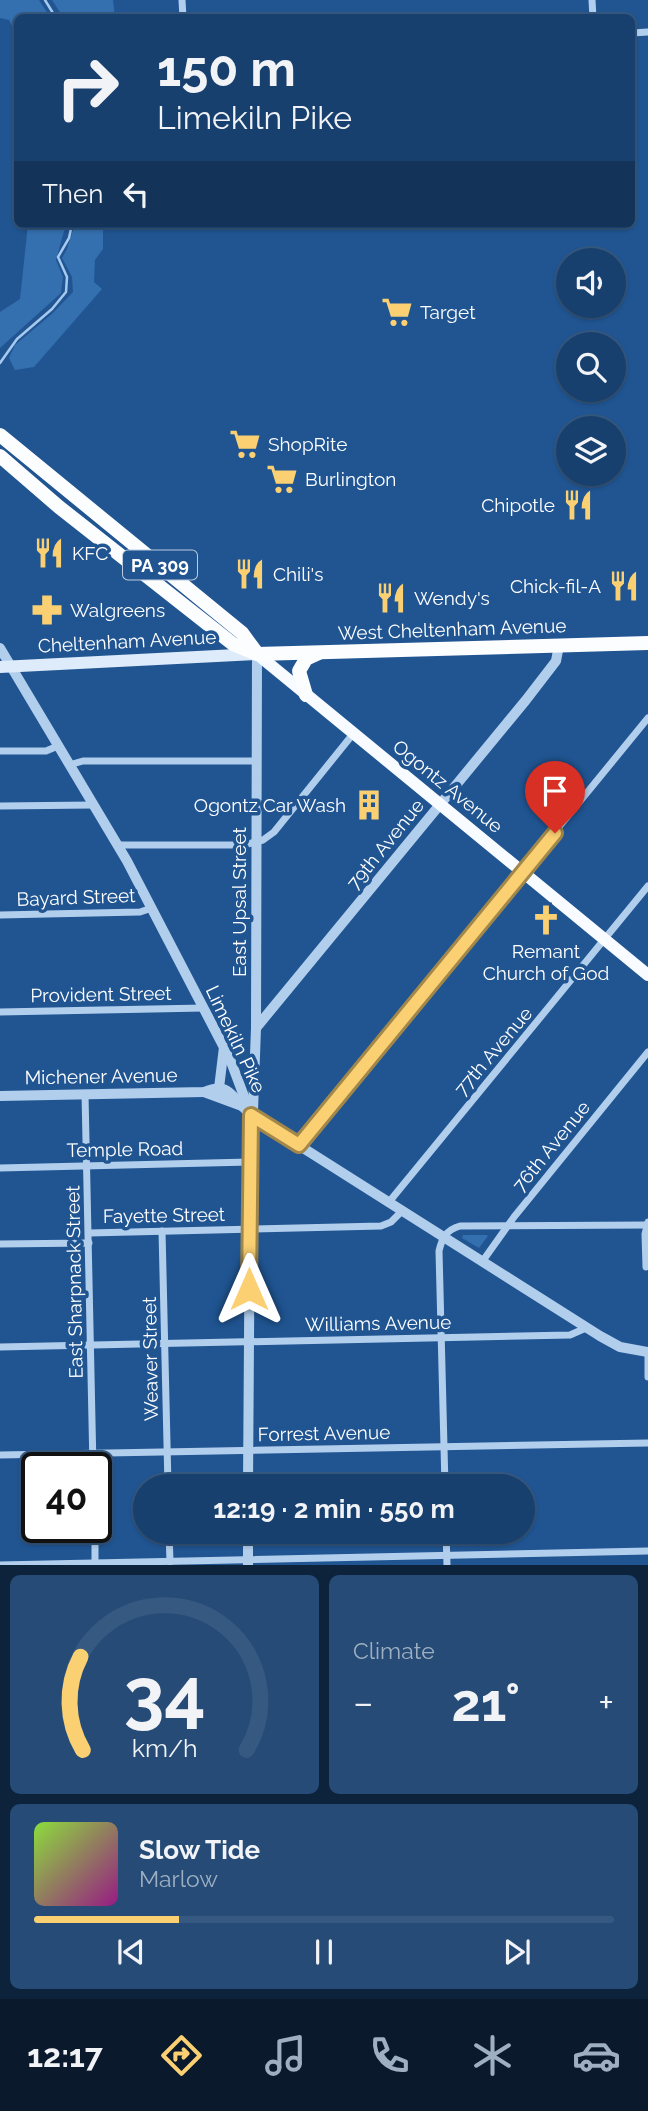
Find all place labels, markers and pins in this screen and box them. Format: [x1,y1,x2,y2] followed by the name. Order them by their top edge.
[380,295,414,329] supermarket icon: Target
[420,301,476,323] place label: Target
[228,427,262,461] supermarket icon: ShopRite
[268,433,347,455] place label: ShopRite
[265,462,299,496] supermarket icon: Burlington
[305,468,396,490] place label: Burlington
[561,488,595,522] restaurant icon: Chipotle
[481,494,555,516] place label: Chipotle
[32,536,66,570] restaurant icon: KFC
[72,542,108,564] place label: KFC
[233,557,267,591] restaurant icon: Chili's
[273,563,323,585] place label: Chili's
[607,569,641,603] restaurant icon: Chick-fil-A
[510,575,601,597] place label: Chick-fil-A
[374,581,408,615] restaurant icon: Wendy's
[414,587,490,609] place label: Wendy's
[30,593,64,627] pharmacy icon: Walgreens
[70,599,165,621] place label: Walgreens
[525,761,585,833] pin
[352,788,386,822] building icon: Ogontz Car Wash
[194,794,346,816] place label: Ogontz Car Wash
[529,903,563,937] church icon: Remant Church of God
[483,940,609,984] place label: Remant Church of God

